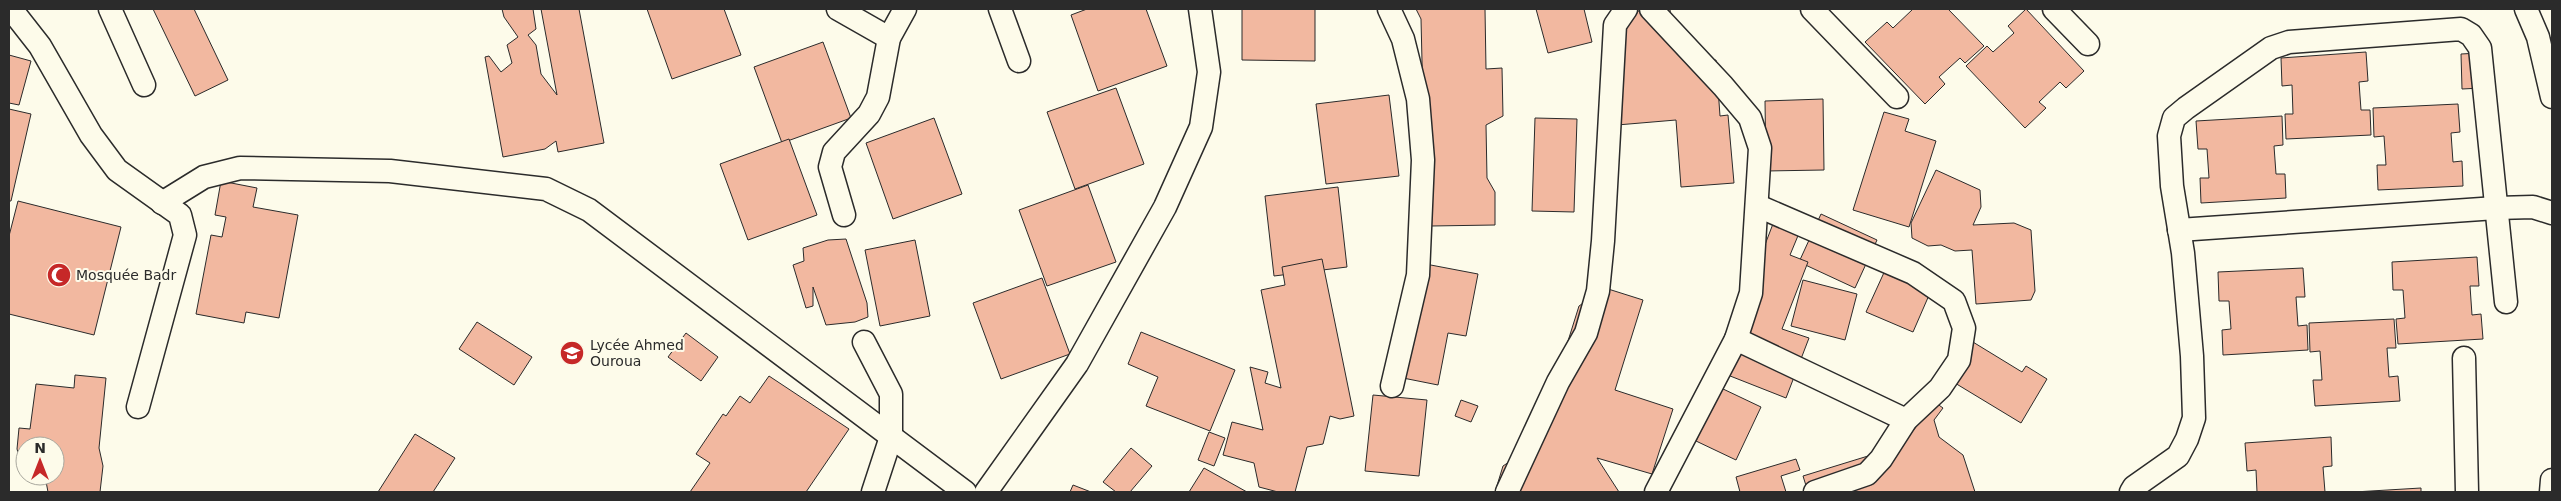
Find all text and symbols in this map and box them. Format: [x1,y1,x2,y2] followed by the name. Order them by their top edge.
[46,262,72,288] mosque icon: Mosquée Badr
[76,267,176,283] place label: Mosquée Badr
[590,337,684,369] place label: Lycée Ahmed Ouroua
[559,340,585,366] school or university icon: Lycée Ahmed Ouroua
[15,436,65,486] north arrow
[34,440,46,456] text: N

